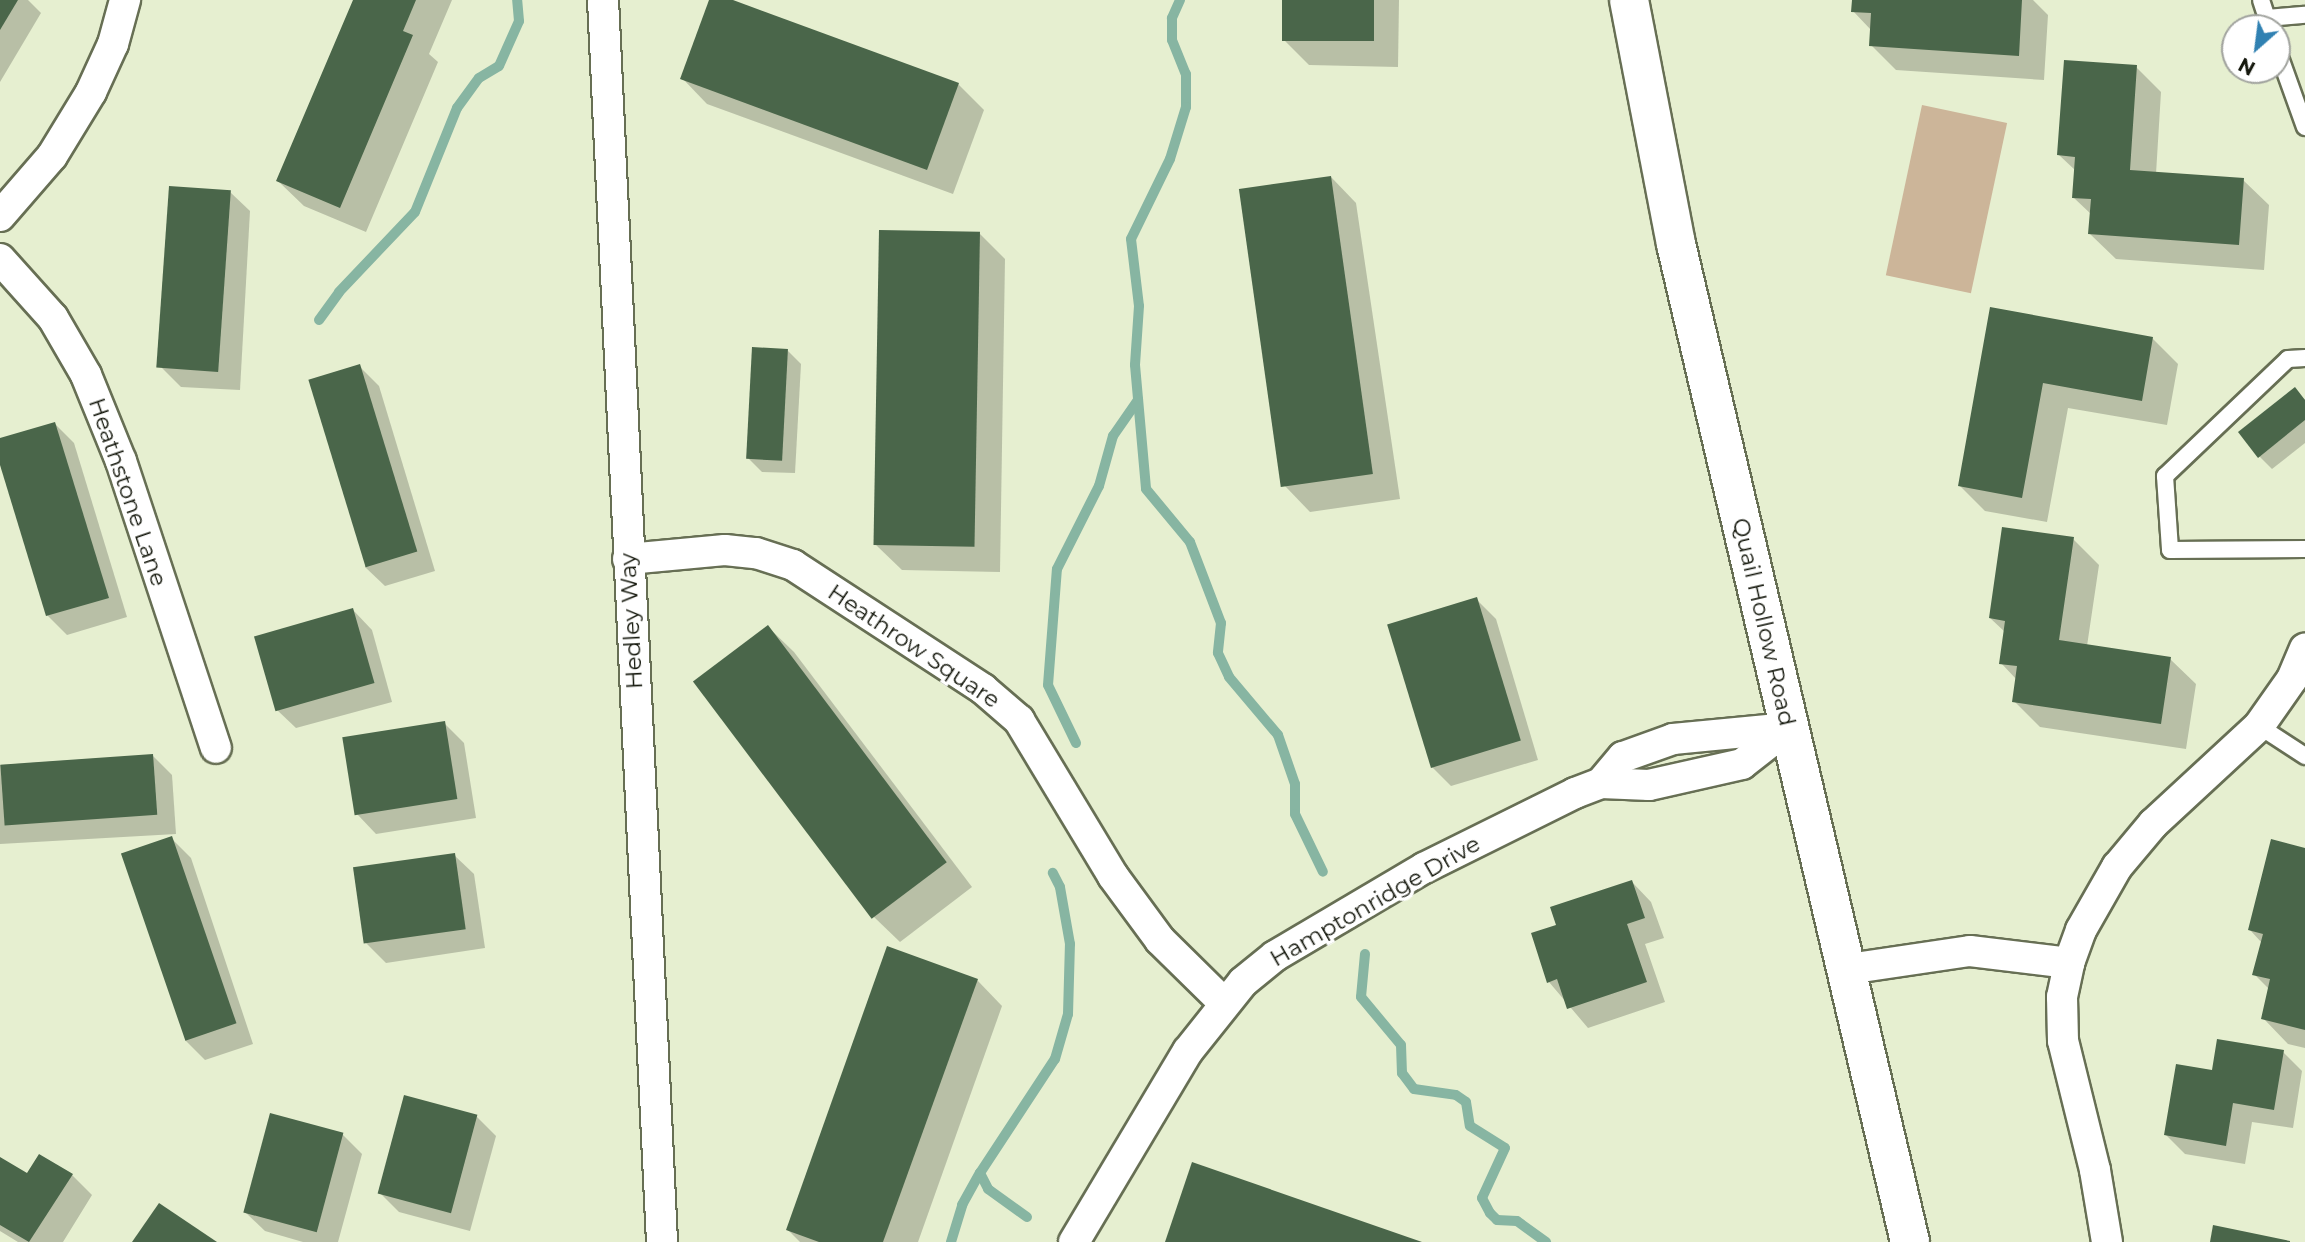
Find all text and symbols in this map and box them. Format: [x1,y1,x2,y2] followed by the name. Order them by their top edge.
[2221,14,2291,84] north arrow
[2235,52,2259,80] text: N
[83,394,173,590] street label: Heathstone Lane
[1727,515,1801,729] street label: Quail Hollow Road
[614,552,648,690] street label: Hedley Way
[823,578,1005,714] street label: Heathrow Square
[1265,830,1485,972] street label: Hamptonridge Drive

